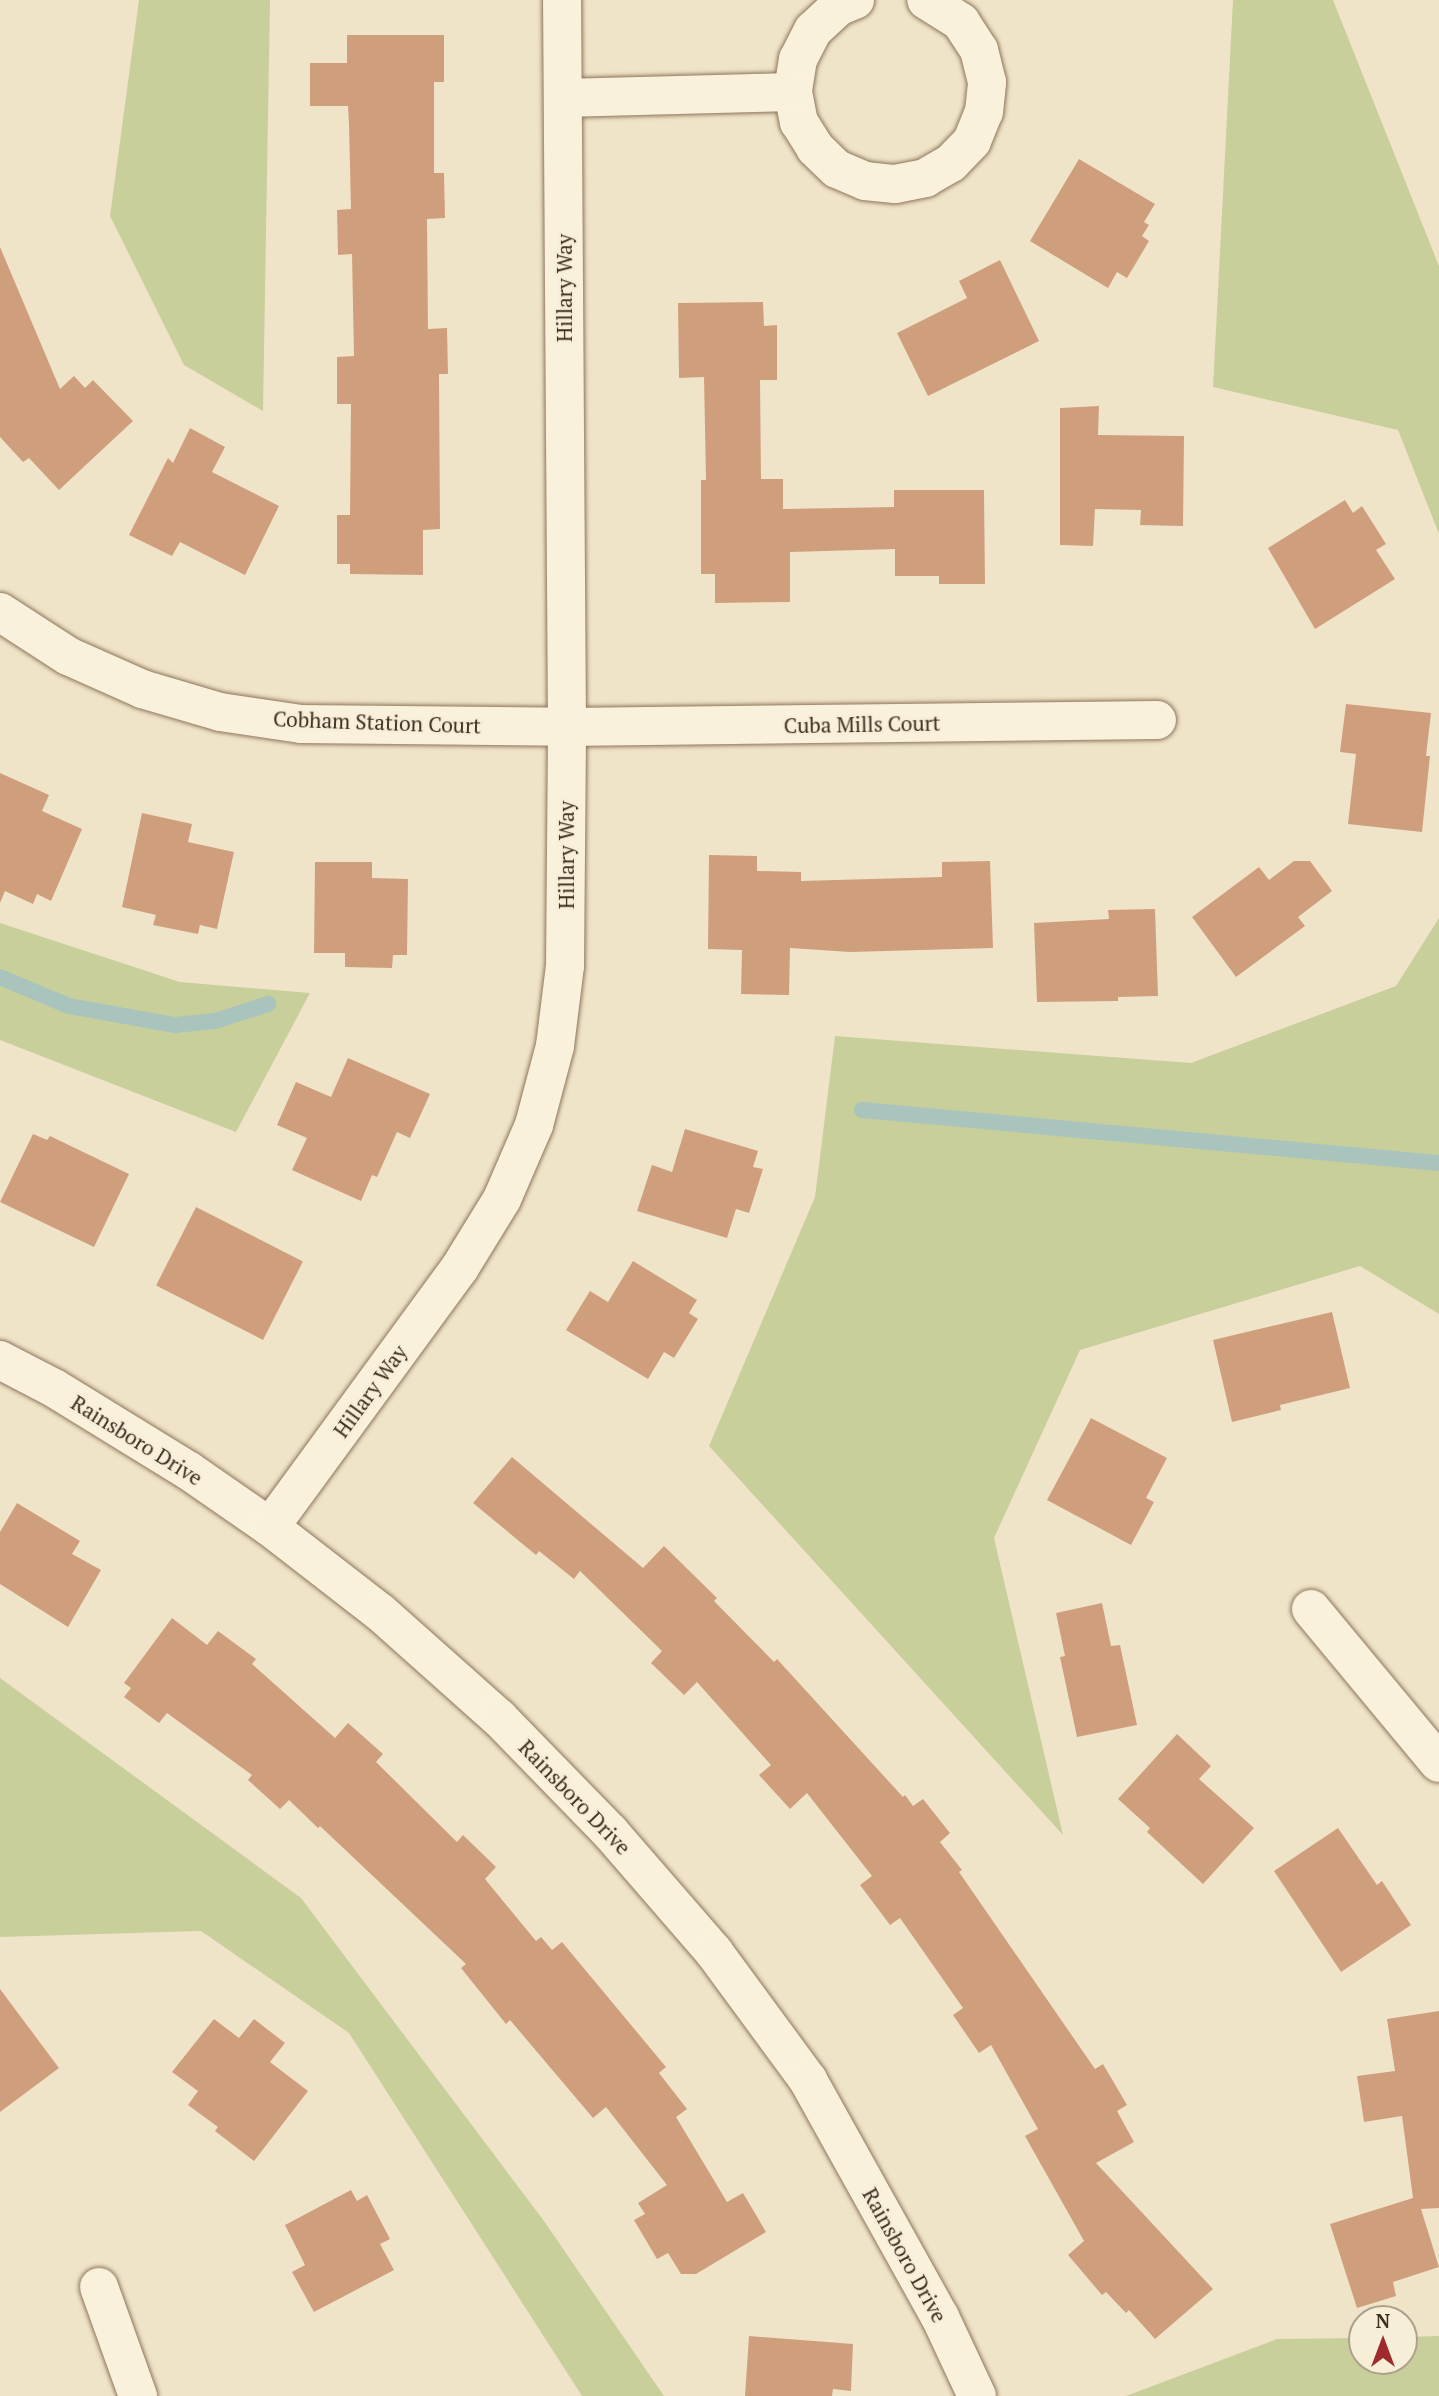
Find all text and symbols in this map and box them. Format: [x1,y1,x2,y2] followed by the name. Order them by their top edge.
[551,234,577,342] street label: Hillary Way
[273,706,481,738] street label: Cobham Station Court
[783,710,941,738] street label: Cuba Mills Court
[553,801,579,909] street label: Hillary Way
[328,1340,412,1442] street label: Hillary Way
[67,1390,207,1490] street label: Rainsboro Drive
[514,1734,636,1860] street label: Rainsboro Drive
[858,2183,952,2327] street label: Rainsboro Drive
[1348,2305,1418,2375] north arrow
[1376,2308,1390,2333] text: N

